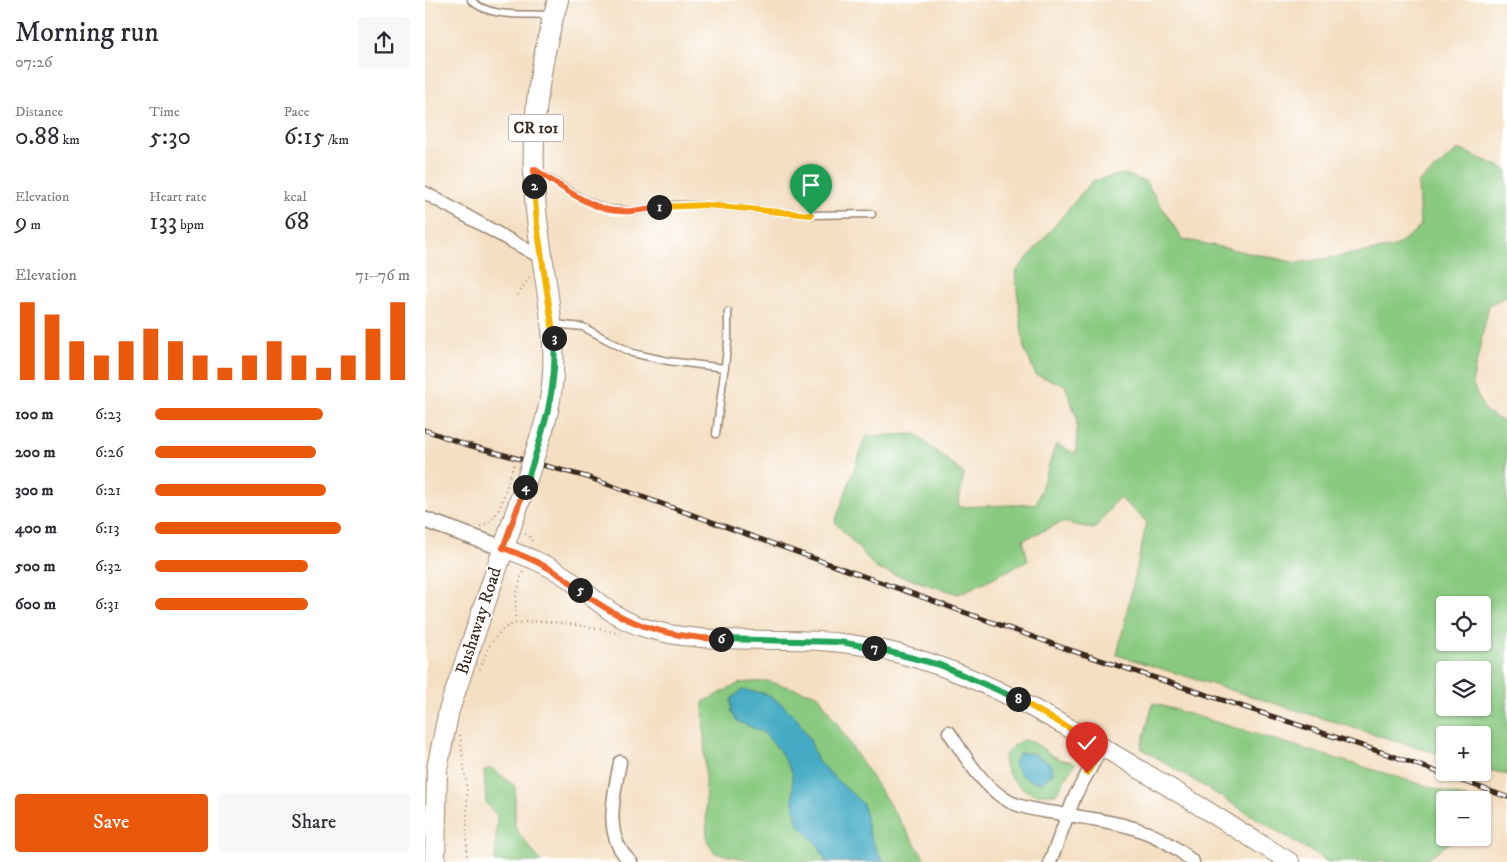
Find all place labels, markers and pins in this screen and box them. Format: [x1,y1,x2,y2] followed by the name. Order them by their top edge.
[790,164,832,215] pin
[521,174,547,198] pin: 2
[647,194,671,220] pin: 1
[541,326,567,350] pin: 3
[513,474,537,500] pin: 4
[567,578,593,602] pin: 5
[709,626,733,652] pin: 6
[861,636,887,660] pin: 7
[1005,686,1031,712] pin: 8
[1066,722,1108,773] pin

